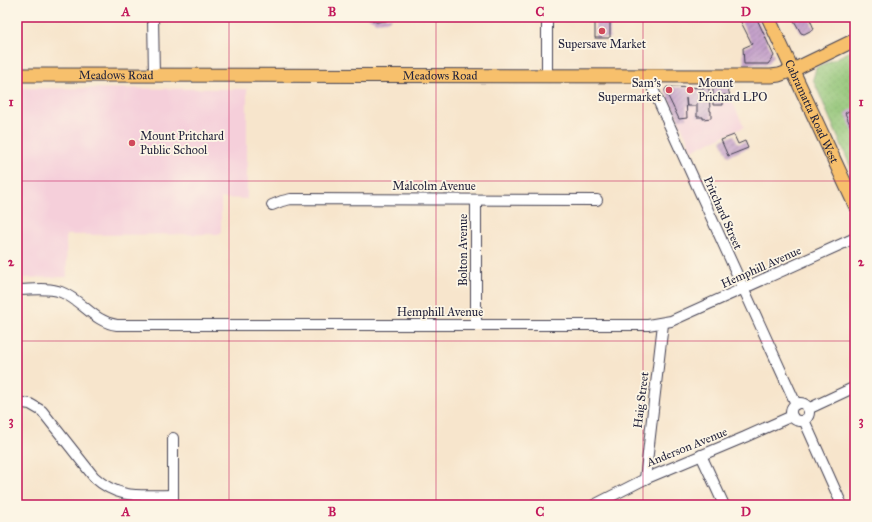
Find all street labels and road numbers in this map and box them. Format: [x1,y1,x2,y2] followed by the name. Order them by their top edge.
[782,57,842,166] street label: Cabramatta Road West
[79,68,153,82] street label: Meadows Road
[403,69,477,83] street label: Meadows Road
[701,174,746,252] street label: Pritchard Street
[392,179,476,193] street label: Malcolm Avenue
[456,214,470,286] street label: Bolton Avenue
[719,243,803,291] street label: Hemphill Avenue
[397,305,483,319] street label: Hemphill Avenue
[631,370,652,429] street label: Haig Street
[644,424,729,470] street label: Anderson Avenue

